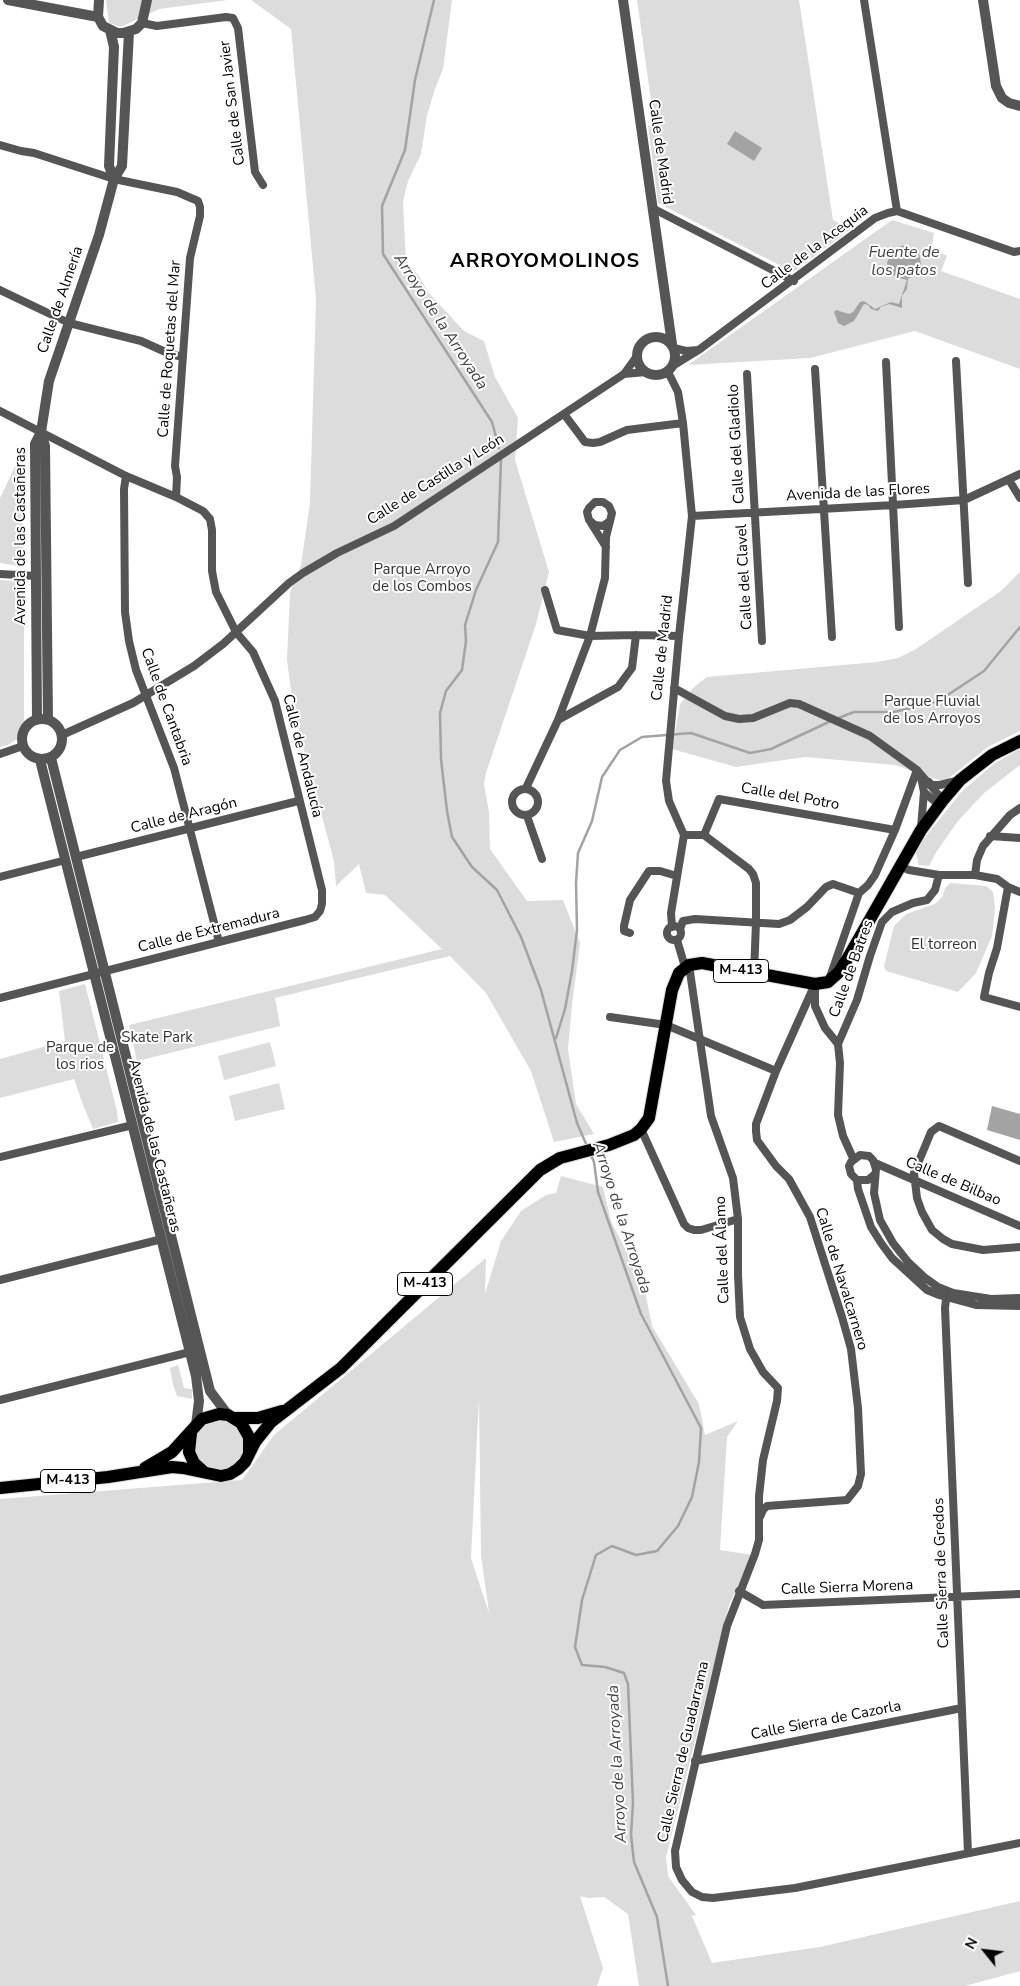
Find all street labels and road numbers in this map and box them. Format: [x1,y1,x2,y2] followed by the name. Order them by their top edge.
[216,39,250,167] street label: Calle de San Javier
[644,98,676,206] street label: Calle de Madrid
[758,202,872,294] street label: Calle de la Acequia
[34,244,88,356] street label: Calle de Almería
[155,260,185,438] street label: Calle de Roquetas del Mar
[725,384,749,504] street label: Calle del Gladiolo
[364,431,508,529] street label: Calle de Castilla y León
[12,447,30,625] street label: Avenida de las Castañeras
[786,480,930,506] street label: Avenida de las Flores
[733,524,757,630] street label: Calle del Clavel
[649,594,677,702] street label: Calle de Madrid
[136,646,196,768] street label: Calle de Cantabria
[278,693,326,819] street label: Calle de Andalucía
[739,779,841,815] street label: Calle del Potro
[129,794,239,838] street label: Calle de Aragón
[136,905,282,957] street label: Calle de Extremadura
[826,918,878,1020] street label: Calle de Batres
[714,959,768,982] road number: M-413
[124,1058,184,1234] street label: Avenida de las Castañeras
[902,1154,1004,1210] street label: Calle de Bilbao
[712,1196,734,1304] street label: Calle del Álamo
[811,1206,871,1352] street label: Calle de Navalcarnero
[398,1272,452,1296] road number: M-413
[40,1470,96,1492] road number: M-413
[930,1497,954,1649] street label: Calle Sierra de Gredos
[780,1577,914,1599] street label: Calle Sierra Morena
[654,1660,714,1844] street label: Calle Sierra de Guadarrama
[749,1698,903,1744] street label: Calle Sierra de Cazorla

